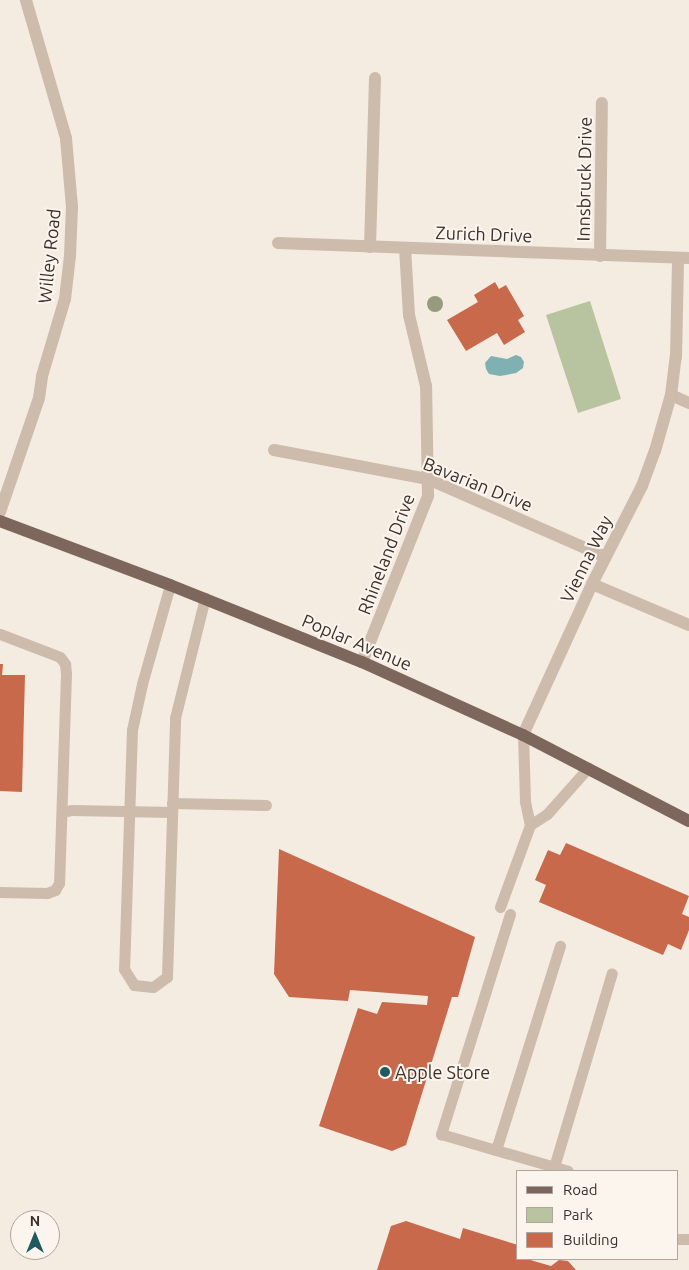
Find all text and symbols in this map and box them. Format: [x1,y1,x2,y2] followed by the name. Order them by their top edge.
[572,116,596,242] street label: Innsbruck Drive
[33,208,65,304] street label: Willey Road
[435,222,533,246] street label: Zurich Drive
[420,452,536,516] street label: Bavarian Drive
[353,491,419,617] street label: Rhineland Drive
[556,512,616,606] street label: Vienna Way
[299,609,415,675] street label: Poplar Avenue
[395,1061,490,1083] place label: Apple Store
[379,1066,391,1078] marker: Apple Store
[516,1170,679,1260] legend
[563,1181,598,1198] text: Road
[563,1206,593,1223] text: Park
[10,1210,60,1260] north arrow
[30,1213,40,1229] text: N
[563,1231,618,1248] text: Building

